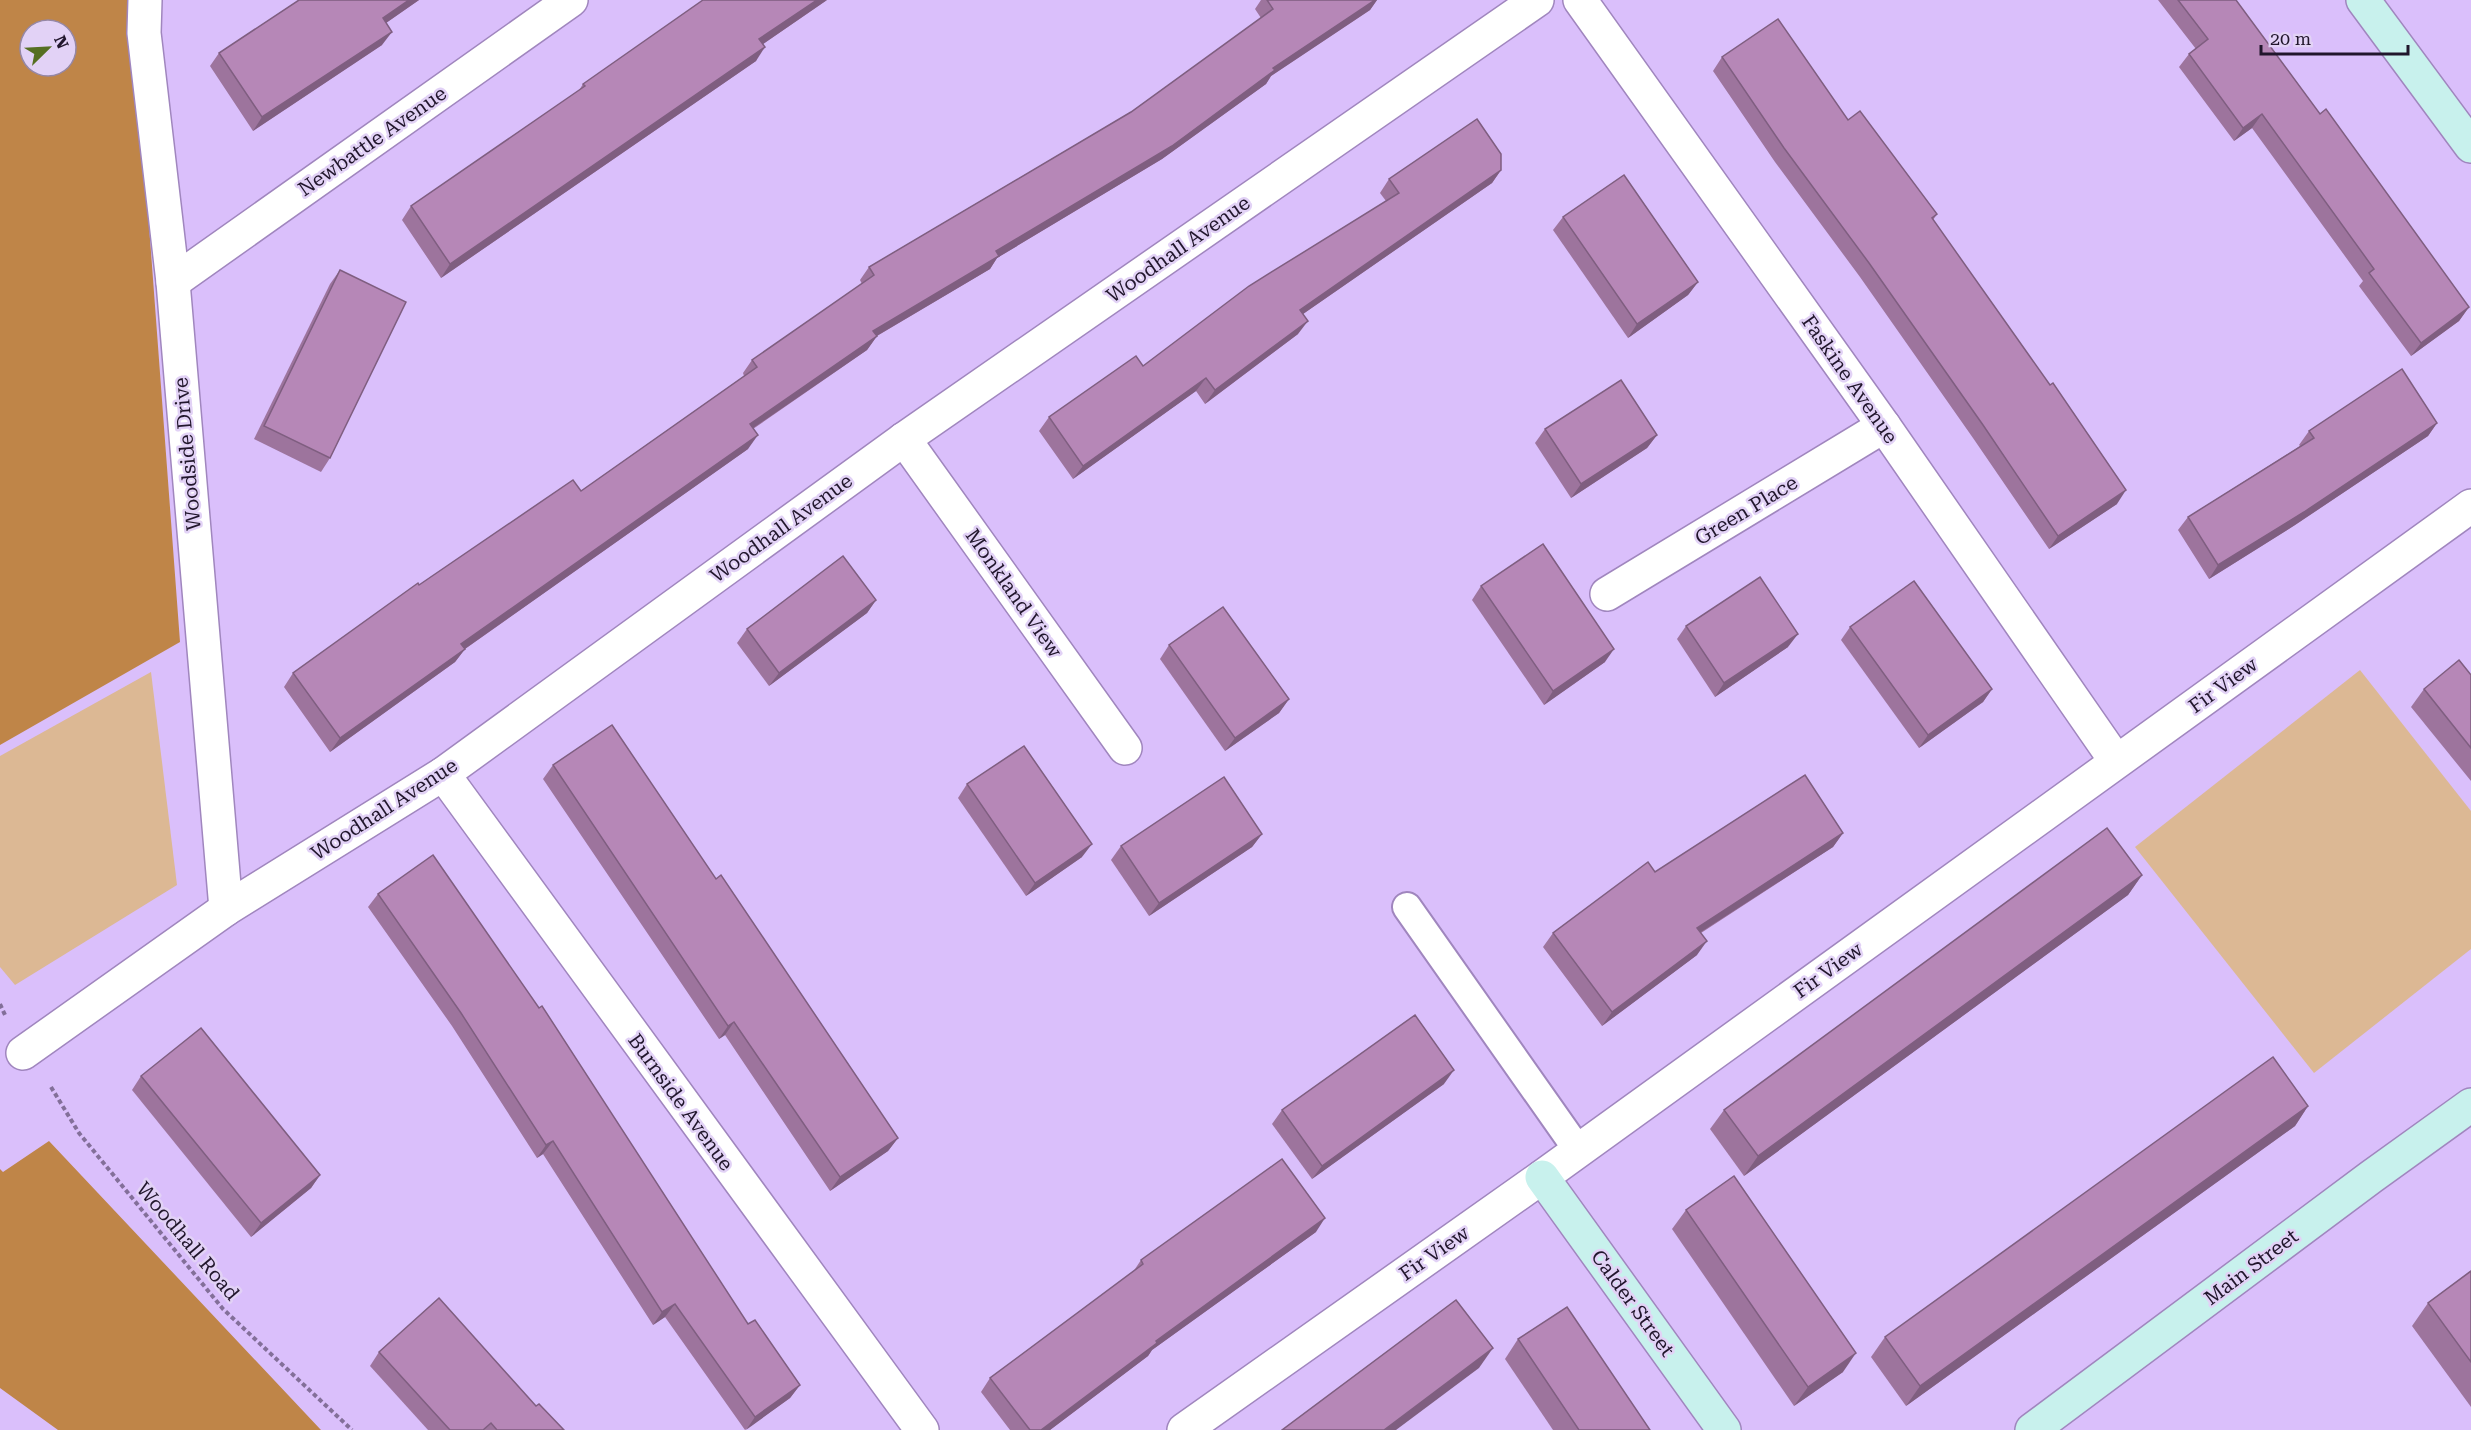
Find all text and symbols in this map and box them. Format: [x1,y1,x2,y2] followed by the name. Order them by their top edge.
[18,18,78,78] north arrow
[2261,18,2408,56] scale bar
[2270,28,2311,49] text: 20 m
[50,33,72,52] text: N
[293,81,451,201] street label: Newbattle Avenue
[1102,190,1254,308] street label: Woodhall Avenue
[1797,310,1903,448] street label: Faskine Avenue
[168,376,206,532] street label: Woodside Drive
[705,468,857,588] street label: Woodhall Avenue
[1690,470,1802,550] street label: Green Place
[961,524,1068,662] street label: Monkland View
[2184,652,2263,718] street label: Fir View
[306,753,462,865] street label: Woodhall Avenue
[1789,937,1868,1003] street label: Fir View
[623,1029,739,1175] street label: Burnside Avenue
[132,1177,245,1305] street label: Woodhall Road
[1395,1220,1474,1286] street label: Fir View
[2199,1224,2303,1310] street label: Main Street
[1586,1245,1680,1361] street label: Calder Street

